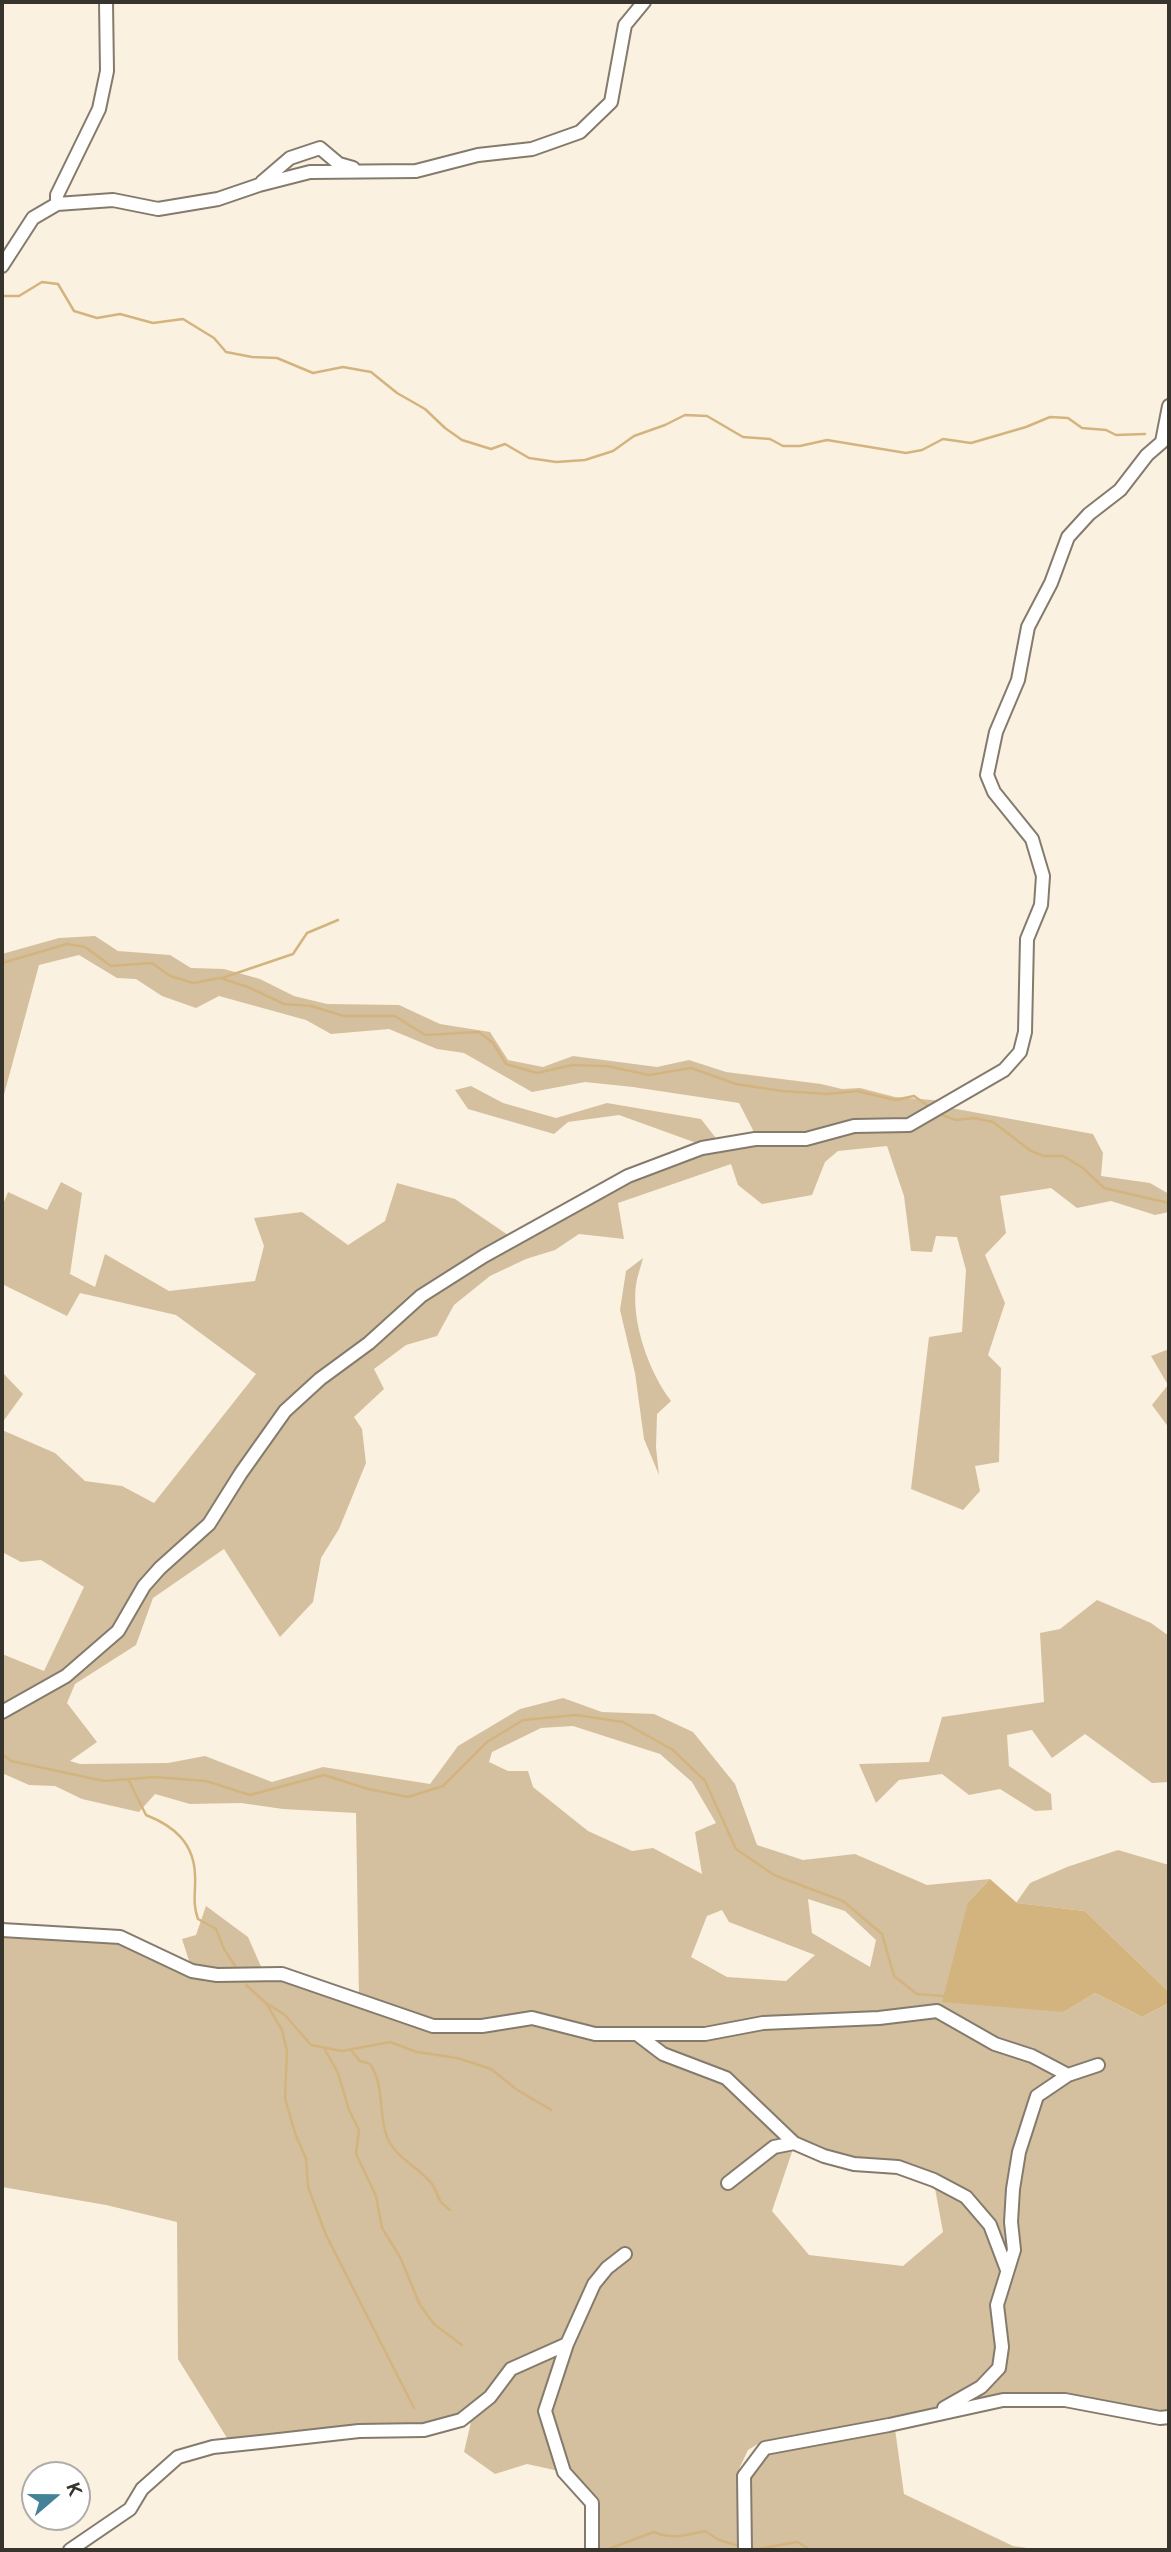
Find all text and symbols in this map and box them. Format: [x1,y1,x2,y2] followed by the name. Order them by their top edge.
[21,2461,91,2531] north arrow
[61,2479,87,2499] text: K

